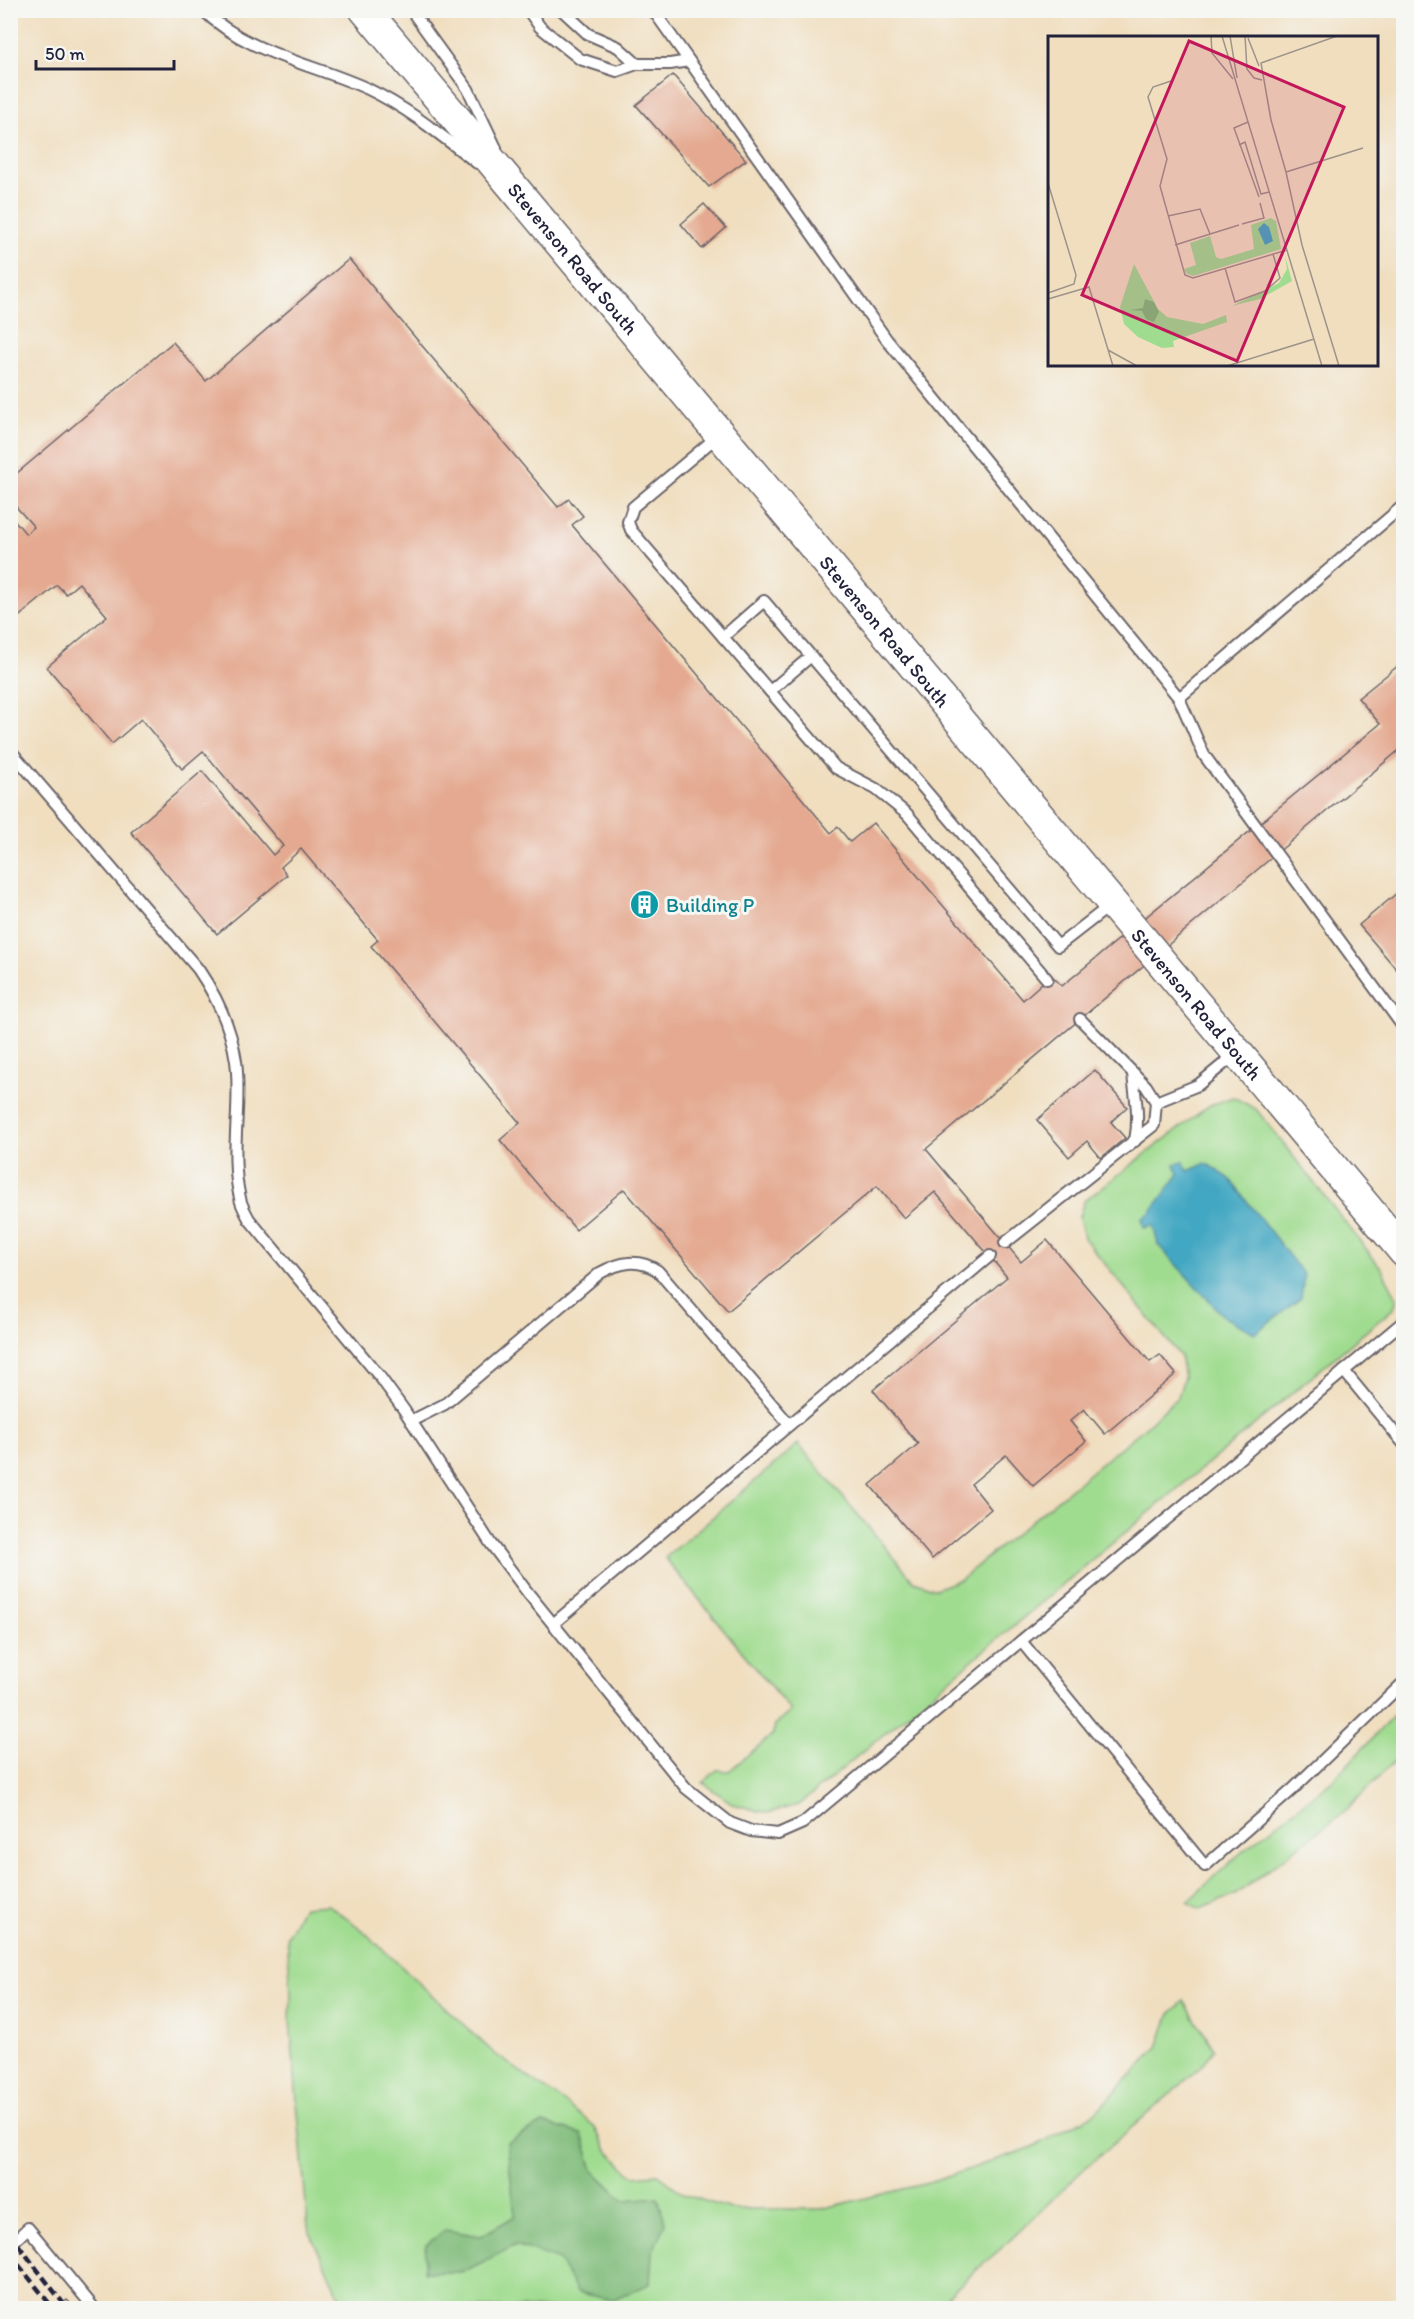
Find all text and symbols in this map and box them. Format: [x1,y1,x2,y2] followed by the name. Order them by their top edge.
[36,33,174,71] scale bar
[1048,36,1378,366] inset map
[45,43,85,65] text: 50 m
[503,178,643,339] street label: Stevenson Road South
[814,551,955,712] street label: Stevenson Road South
[629,889,661,921] building icon: Building P
[666,893,754,917] place label: Building P
[1126,923,1267,1085] street label: Stevenson Road South

